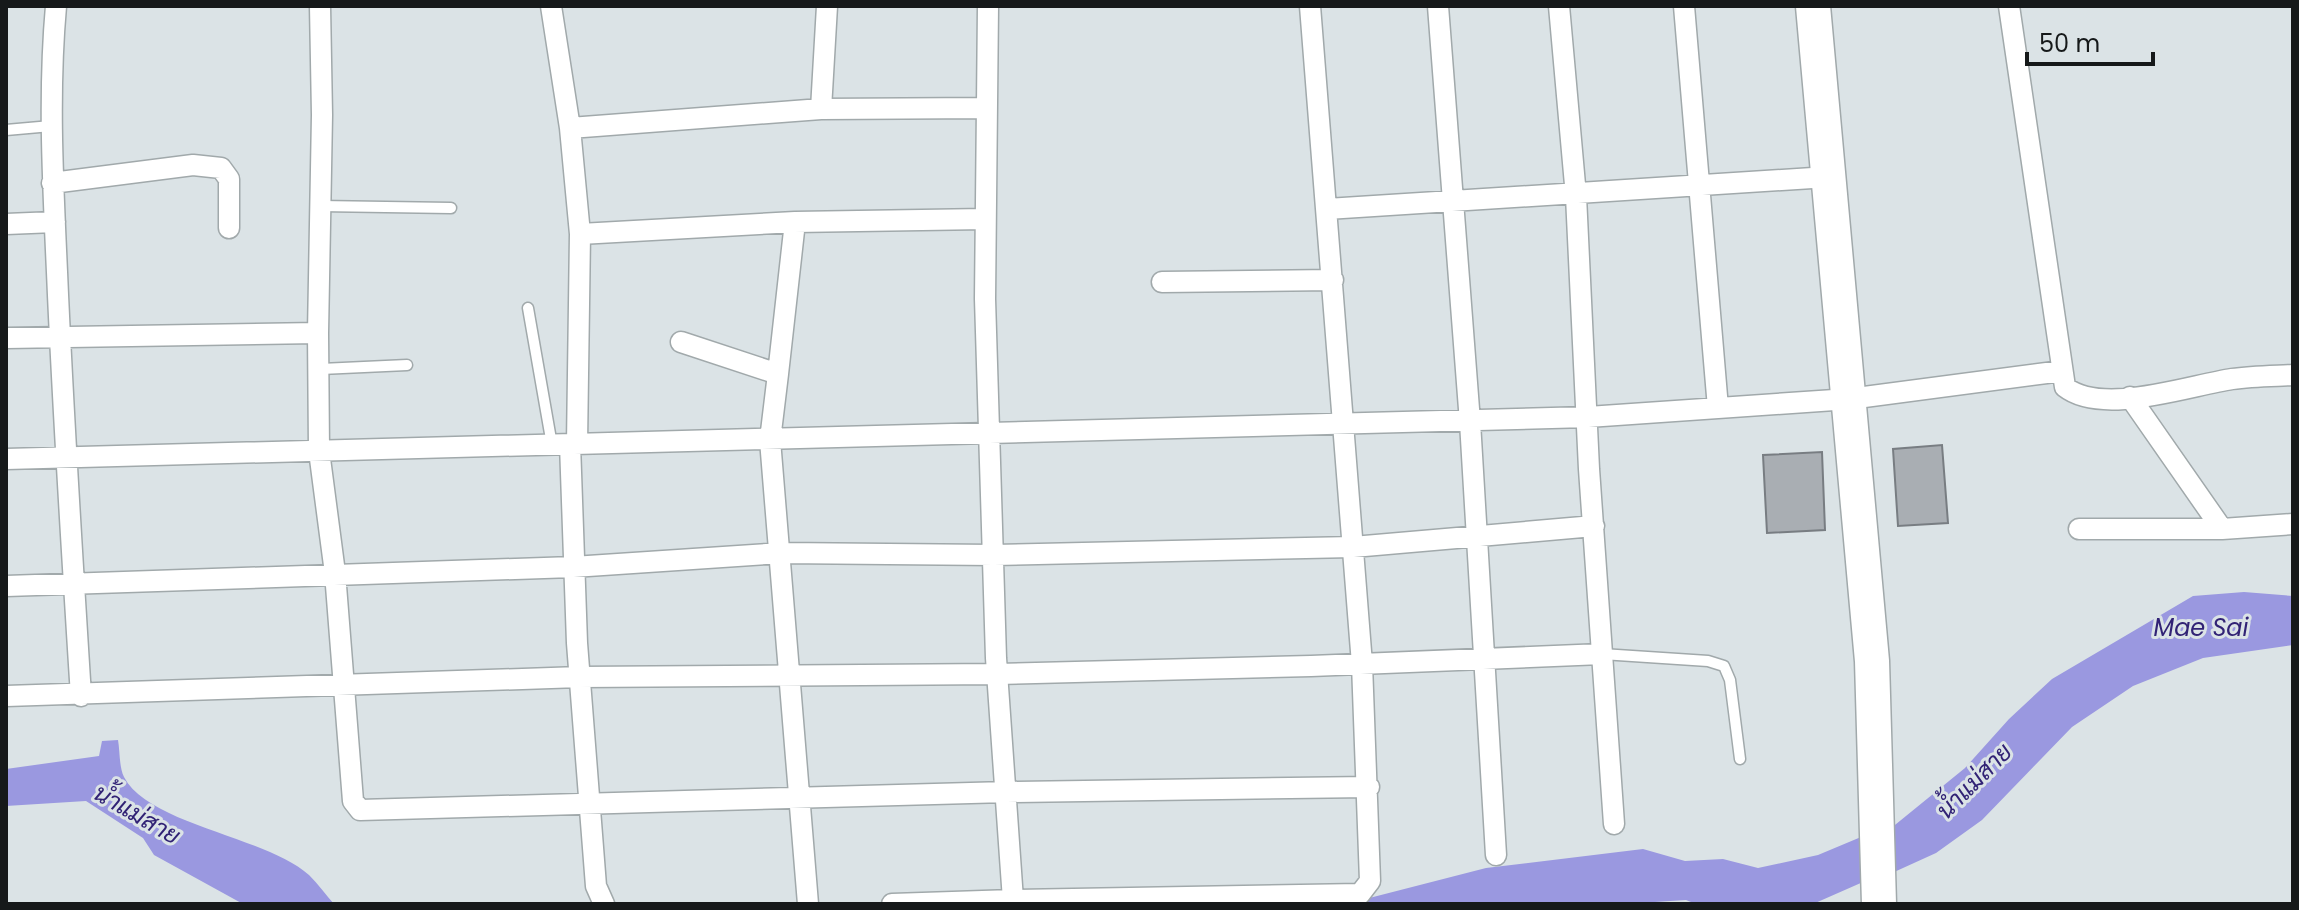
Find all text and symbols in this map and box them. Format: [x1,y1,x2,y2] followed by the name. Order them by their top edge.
[2027,16,2153,66] scale bar
[2039,27,2100,60] text: 50 m
[2153,611,2250,644] water label: Mae Sai
[1927,733,2019,826] water label: น้ำแม่สาย
[88,773,188,852] water label: น้ำแม่สาย

